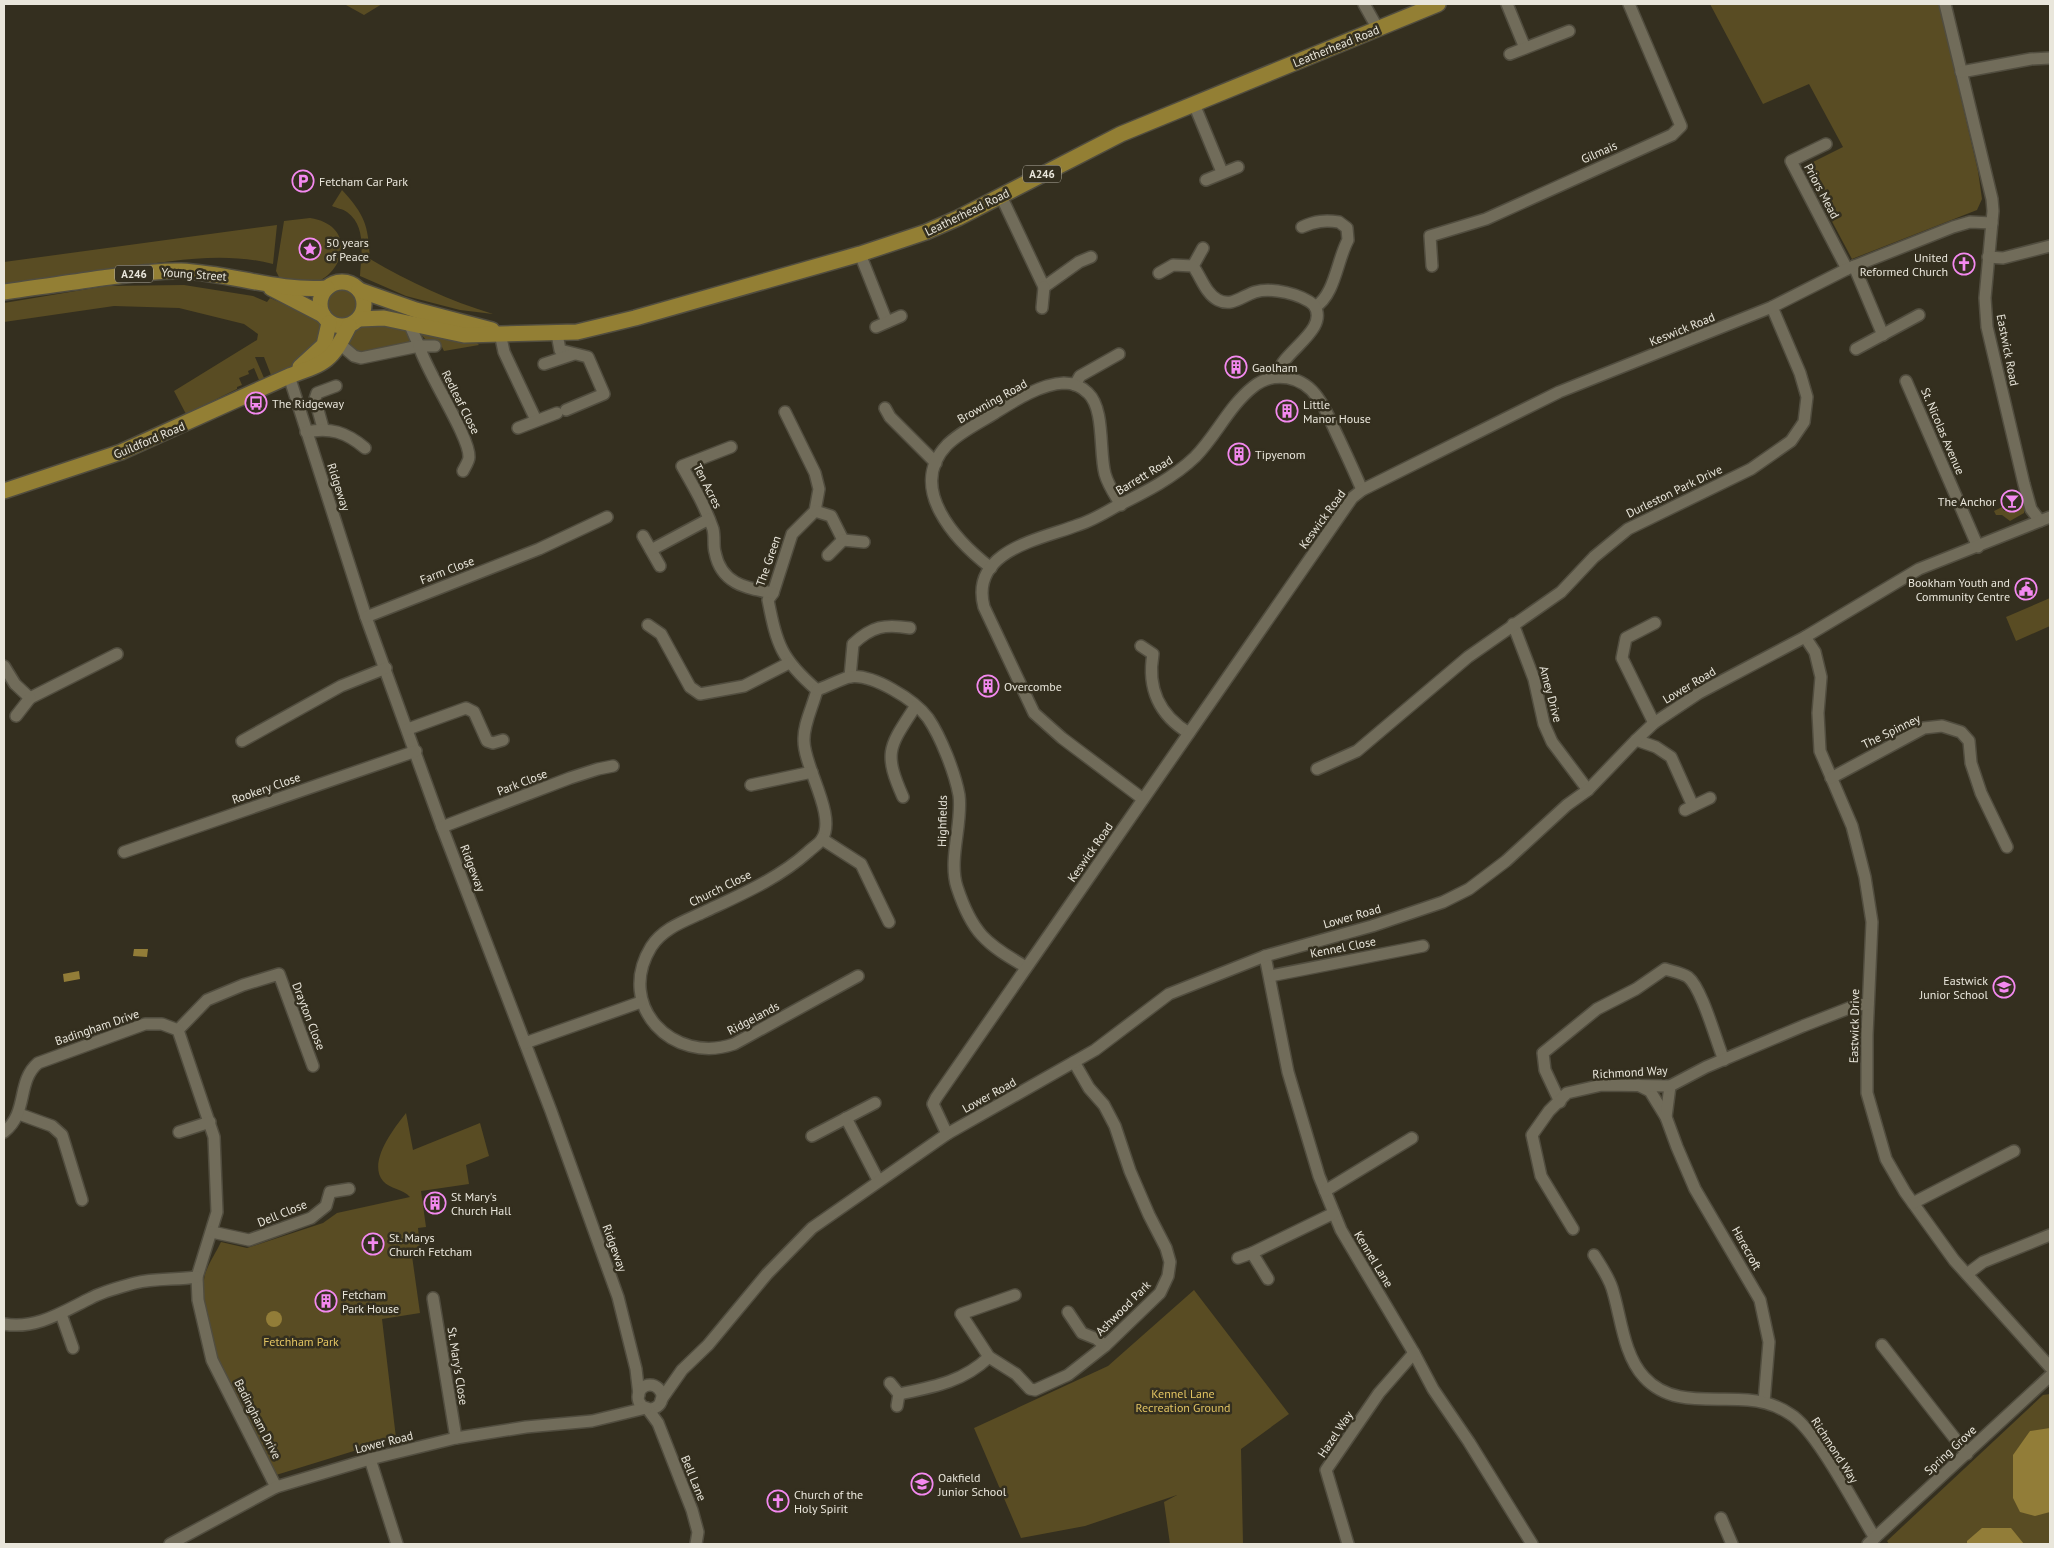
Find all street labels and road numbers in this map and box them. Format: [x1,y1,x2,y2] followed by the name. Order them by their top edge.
[1291,22,1381,70] street label: Leatherhead Road
[1579,137,1619,167] street label: Gilmais
[1801,161,1843,221] street label: Priors Mead
[1023,165,1061,182] road number: A246
[922,185,1012,239] street label: Leatherhead Road
[161,264,227,284] street label: Young Street
[115,266,153,282] road number: A246
[1647,309,1717,349] street label: Keswick Road
[1994,313,2022,387] street label: Eastwick Road
[439,368,483,436] street label: Redleaf Close
[954,376,1030,426] street label: Browning Road
[1918,385,1968,477] street label: St. Nicolas Avenue
[111,418,187,462] street label: Guildford Road
[1113,452,1175,498] street label: Barrett Road
[324,461,354,513] street label: Ridgeway
[690,461,726,511] street label: Ten Acres
[1624,461,1724,521] street label: Durleston Park Drive
[1296,487,1348,551] street label: Keswick Road
[752,534,784,588] street label: The Green
[418,553,476,587] street label: Farm Close
[1660,663,1718,707] street label: Lower Road
[1536,664,1566,724] street label: Amey Drive
[1859,710,1923,752] street label: The Spinney
[495,766,549,798] street label: Park Close
[230,769,302,807] street label: Rookery Close
[934,795,950,847] street label: Highfields
[1064,819,1116,885] street label: Keswick Road
[457,842,489,894] street label: Ridgeway
[687,867,753,909] street label: Church Close
[1321,901,1383,931] street label: Lower Road
[1309,933,1377,961] street label: Kennel Close
[289,980,329,1052] street label: Drayton Close
[1846,989,1862,1063] street label: Eastwick Drive
[724,998,782,1038] street label: Ridgelands
[53,1006,141,1048] street label: Badingham Drive
[1592,1063,1668,1081] street label: Richmond Way
[959,1074,1019,1116] street label: Lower Road
[255,1196,309,1230] street label: Dell Close
[599,1222,631,1274] street label: Ridgeway
[1729,1224,1765,1272] street label: Harecroft
[1351,1228,1397,1290] street label: Kennel Lane
[1092,1277,1154,1339] street label: Ashwood Park
[444,1326,472,1406] street label: St. Mary's Close
[231,1376,285,1462] street label: Badingham Drive
[1314,1408,1356,1460] street label: Hazel Way
[1808,1414,1862,1486] street label: Richmond Way
[1921,1422,1979,1478] street label: Spring Grove
[353,1428,415,1456] street label: Lower Road
[678,1453,710,1503] street label: Bell Lane

